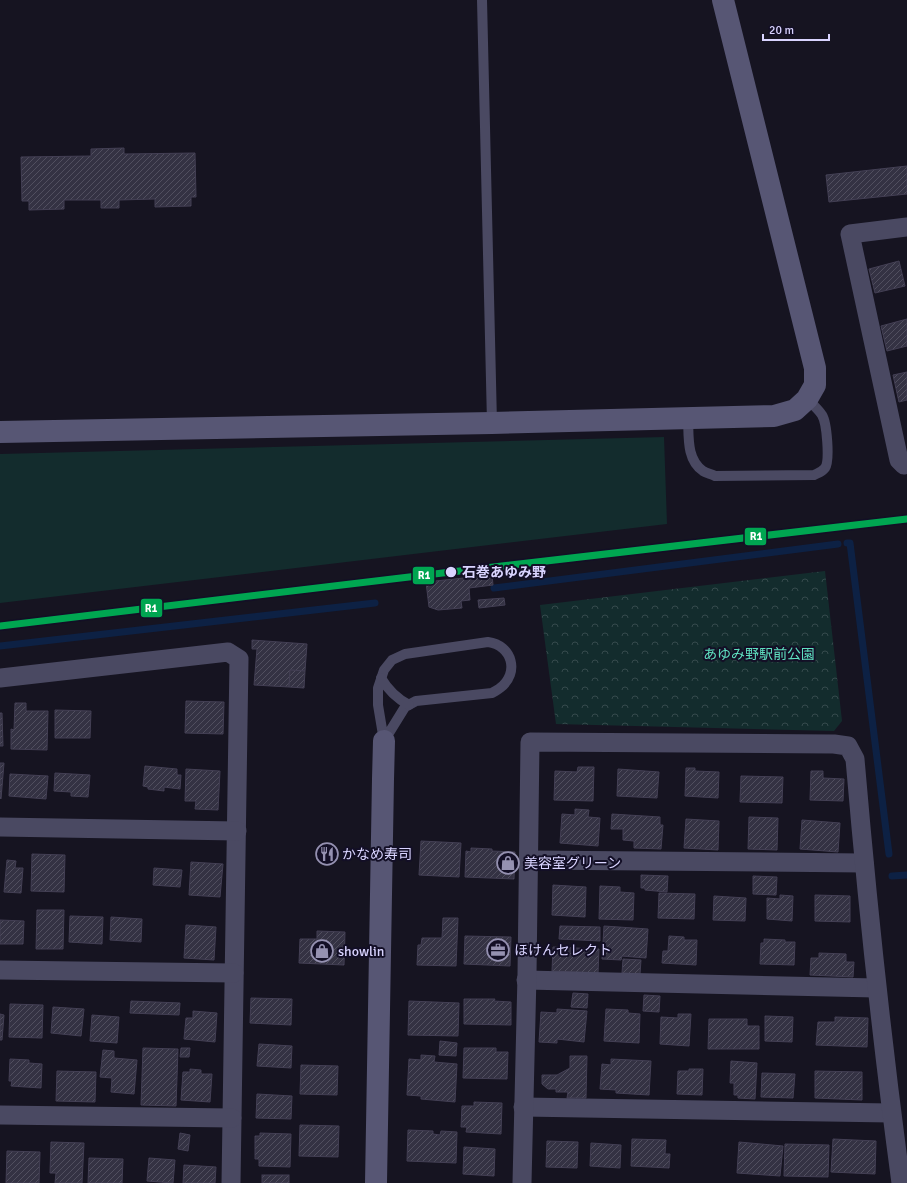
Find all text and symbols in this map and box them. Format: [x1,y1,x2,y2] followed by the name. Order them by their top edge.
[763,16,829,42] scale bar
[769,23,794,38] text: 20 m
[744,527,767,546] line badge: R1
[750,530,762,543] text: R1
[462,564,546,581] place label: 石巻あゆみ野
[444,565,458,579] marker: 石巻あゆみ野
[412,566,435,585] line badge: R1
[418,569,430,582] text: R1
[140,598,163,618] line badge: R1
[145,602,157,615] text: R1
[703,646,815,663] park label: あゆみ野駅前公園
[314,841,340,867] restaurant icon: かなめ寿司
[342,846,412,863] place label: かなめ寿司
[495,850,521,876] shop icon: 美容室グリーン
[524,855,621,872] place label: 美容室グリーン
[485,937,511,963] office icon: ほけんセレクト
[309,938,335,964] shop icon: showlin
[514,942,612,959] place label: ほけんセレクト
[338,943,384,960] place label: showlin

